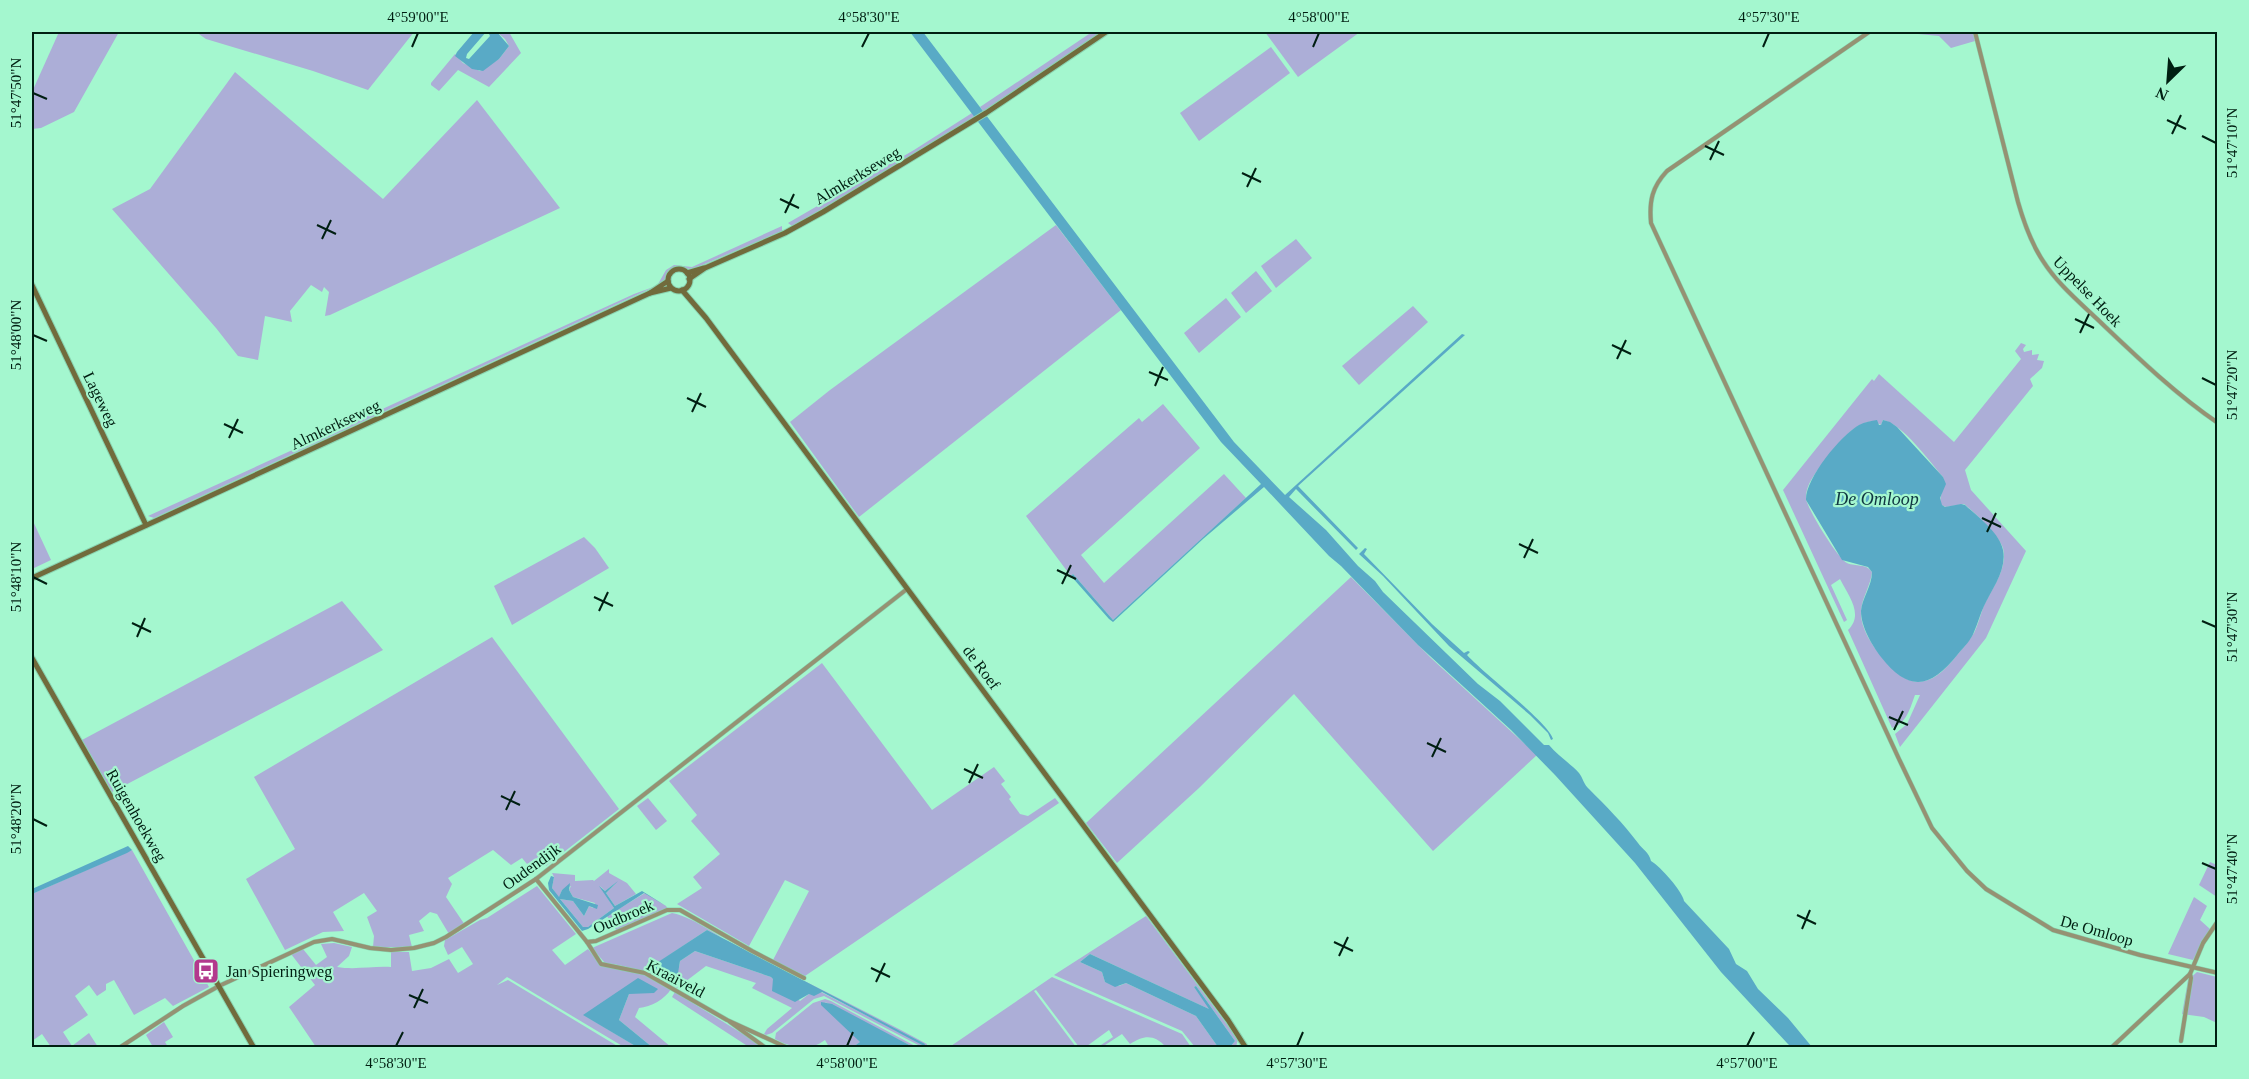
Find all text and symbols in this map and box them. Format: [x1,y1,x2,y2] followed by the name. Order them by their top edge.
[387,9,449,25] text: 4°59'00"E
[838,9,900,25] text: 4°58'30"E
[1288,9,1350,25] text: 4°58'00"E
[1738,9,1800,25] text: 4°57'30"E
[2138,51,2198,111] north arrow
[8,58,24,128] text: 51°47'50"N
[2153,84,2171,104] text: N
[2224,108,2240,178] text: 51°47'10"N
[811,143,904,209] street label: Almkerkseweg
[2049,253,2125,331] street label: Uppelse Hoek
[8,300,24,370] text: 51°48'00"N
[2224,350,2240,420] text: 51°47'20"N
[79,369,121,430] street label: Lageweg
[288,396,383,454] street label: Almkerkseweg
[1834,489,1919,509] water label: De Omloop
[8,542,24,612] text: 51°48'10"N
[2224,592,2240,662] text: 51°47'30"N
[960,642,1004,693] street label: de Roef
[102,766,170,865] street label: Ruigenhoekweg
[8,784,24,854] text: 51°48'20"N
[2224,834,2240,904] text: 51°47'40"N
[499,840,564,894] street label: Oudendijk
[590,896,656,937] street label: Oudbroek
[2058,912,2135,950] street label: De Omloop
[191,956,221,986] bus stop icon: Jan Spieringweg
[644,956,708,1001] street label: Kraaiveld
[226,963,332,981] place label: Jan Spieringweg
[365,1055,427,1071] text: 4°58'30"E
[816,1055,878,1071] text: 4°58'00"E
[1266,1055,1328,1071] text: 4°57'30"E
[1716,1055,1778,1071] text: 4°57'00"E

